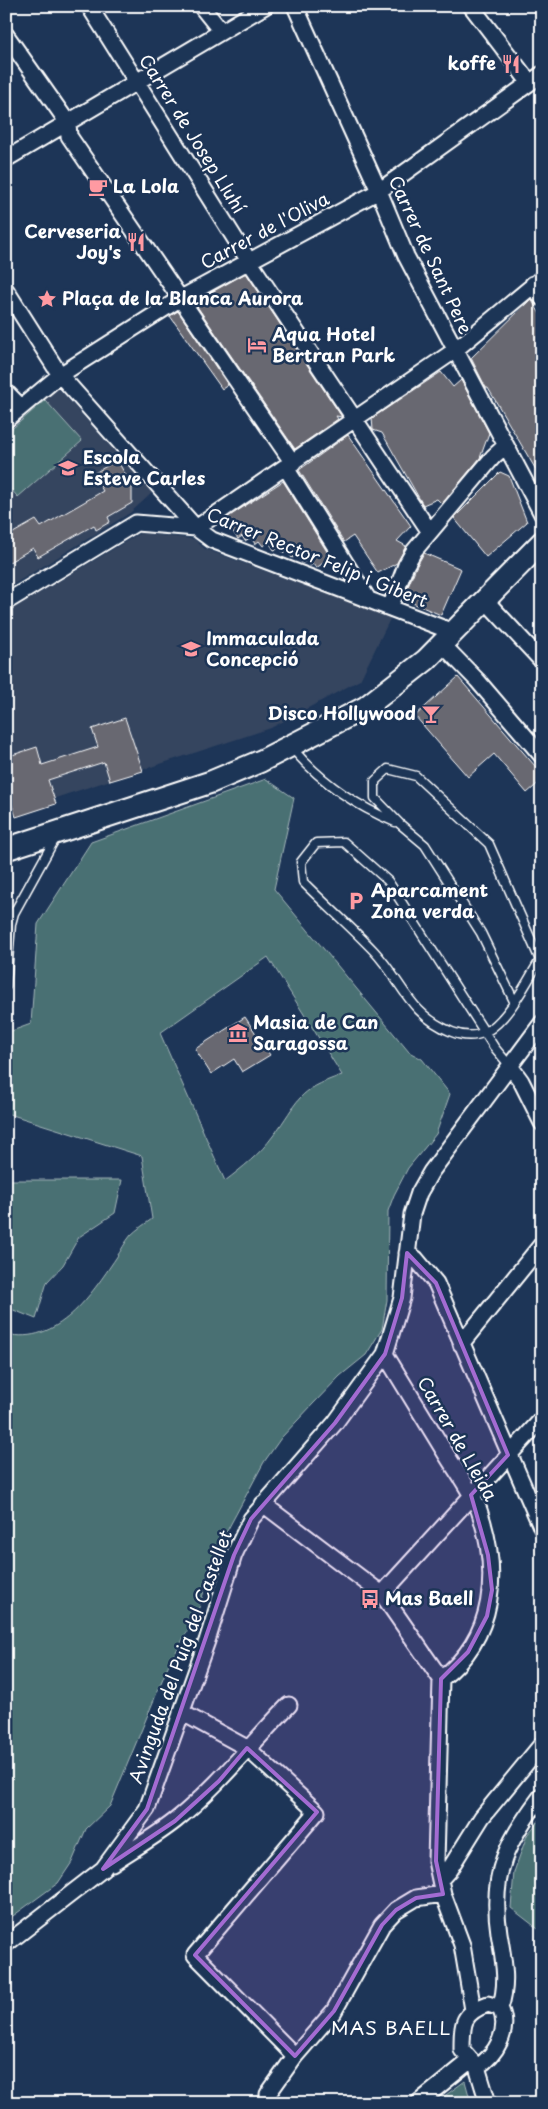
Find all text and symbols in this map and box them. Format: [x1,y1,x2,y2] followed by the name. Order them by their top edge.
[133,48,253,218] street label: Carrer de Josep Lluhí
[448,49,496,76] place label: koffe
[500,53,522,75] restaurant icon: koffe
[383,171,480,338] street label: Carrer de Sant Pere
[113,172,179,199] place label: La Lola
[87,176,109,198] cafe icon: La Lola
[195,184,334,275] street label: Carrer de l'Oliva
[24,217,121,265] place label: Cerveseria Joy's
[125,231,147,253] restaurant icon: Cerveseria Joy's
[62,284,304,311] place label: Plaça de la Blanca Aurora
[36,288,58,310] place icon: Plaça de la Blanca Aurora
[271,320,395,368] place label: Aqua Hotel Bertran Park
[246,334,268,356] hotel icon: Aqua Hotel Bertran Park
[83,443,206,491] place label: Escola Esteve Carles
[57,457,79,479] school or university icon: Escola Esteve Carles
[203,500,432,613] street label: Carrer Rector Felip i Gibert
[206,624,320,672] place label: Immaculada Concepció
[180,638,202,660] school or university icon: Immaculada Concepció
[268,699,416,726] place label: Disco Hollywood
[420,703,442,725] bar icon: Disco Hollywood
[371,876,489,924] place label: Aparcament Zona verda
[345,890,367,912] parking icon: Aparcament Zona verda
[253,1008,378,1056] place label: Masia de Can Saragossa
[227,1022,249,1044] museum icon: Masia de Can Saragossa
[412,1371,505,1506] street label: Carrer de Lleida
[121,1526,238,1787] street label: Avinguda del Puig del Castellet
[385,1584,473,1611] place label: Mas Baell
[359,1588,381,1610] bus stop icon: Mas Baell
[331,2013,451,2041] district label: MAS BAELL

